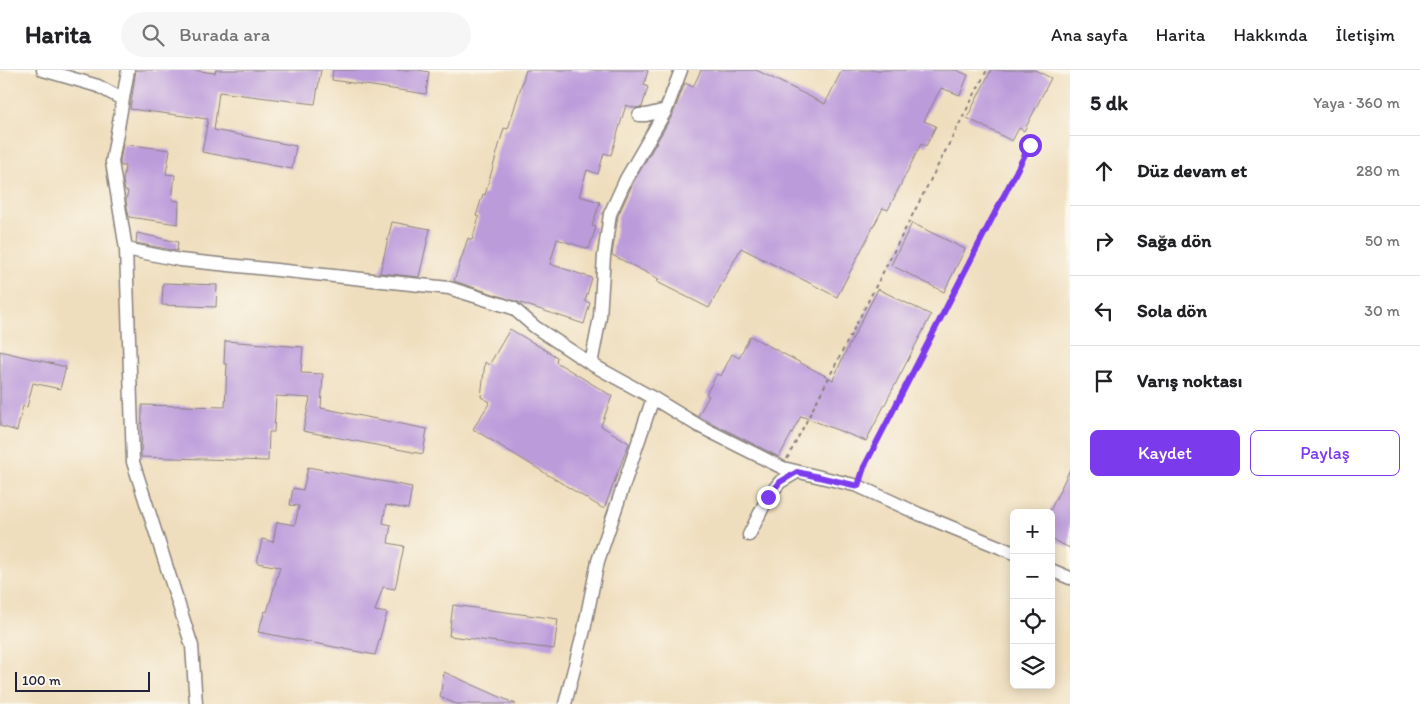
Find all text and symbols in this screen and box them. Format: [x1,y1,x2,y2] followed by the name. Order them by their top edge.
[121,12,471,57] search box
[25,20,91,49] text: Harita
[139,21,167,49] icon: search
[179,23,270,46] text: Burada ara
[1051,24,1128,46] text: Ana sayfa
[1156,24,1205,46] text: Harita
[1233,24,1308,46] text: Hakkında
[1336,24,1395,46] text: İletişim
[1090,90,1128,115] text: 5 dk
[1313,93,1400,112] text: Yaya · 360 m
[1019,134,1042,157] route start
[1090,157,1118,185] icon: ahead
[1137,159,1247,182] text: Düz devam et
[1356,161,1400,180] text: 280 m
[1090,227,1118,255] icon: right
[1137,229,1211,252] text: Sağa dön
[1365,231,1400,250] text: 50 m
[1090,297,1118,325] icon: left
[1137,299,1207,322] text: Sola dön
[1364,301,1400,320] text: 30 m
[1090,367,1118,395] icon: arrive
[1137,369,1242,392] text: Varış noktası
[1090,430,1240,476] button: Kaydet
[1250,430,1400,476] button: Paylaş
[757,486,780,509] route end
[1010,509,1055,689] map controls
[1010,509,1055,554] button: +
[1010,554,1055,599] button: −
[1010,599,1055,644] button: locate
[1010,644,1055,689] button: layers
[15,669,150,692] scale bar
[22,672,61,689] text: 100 m

